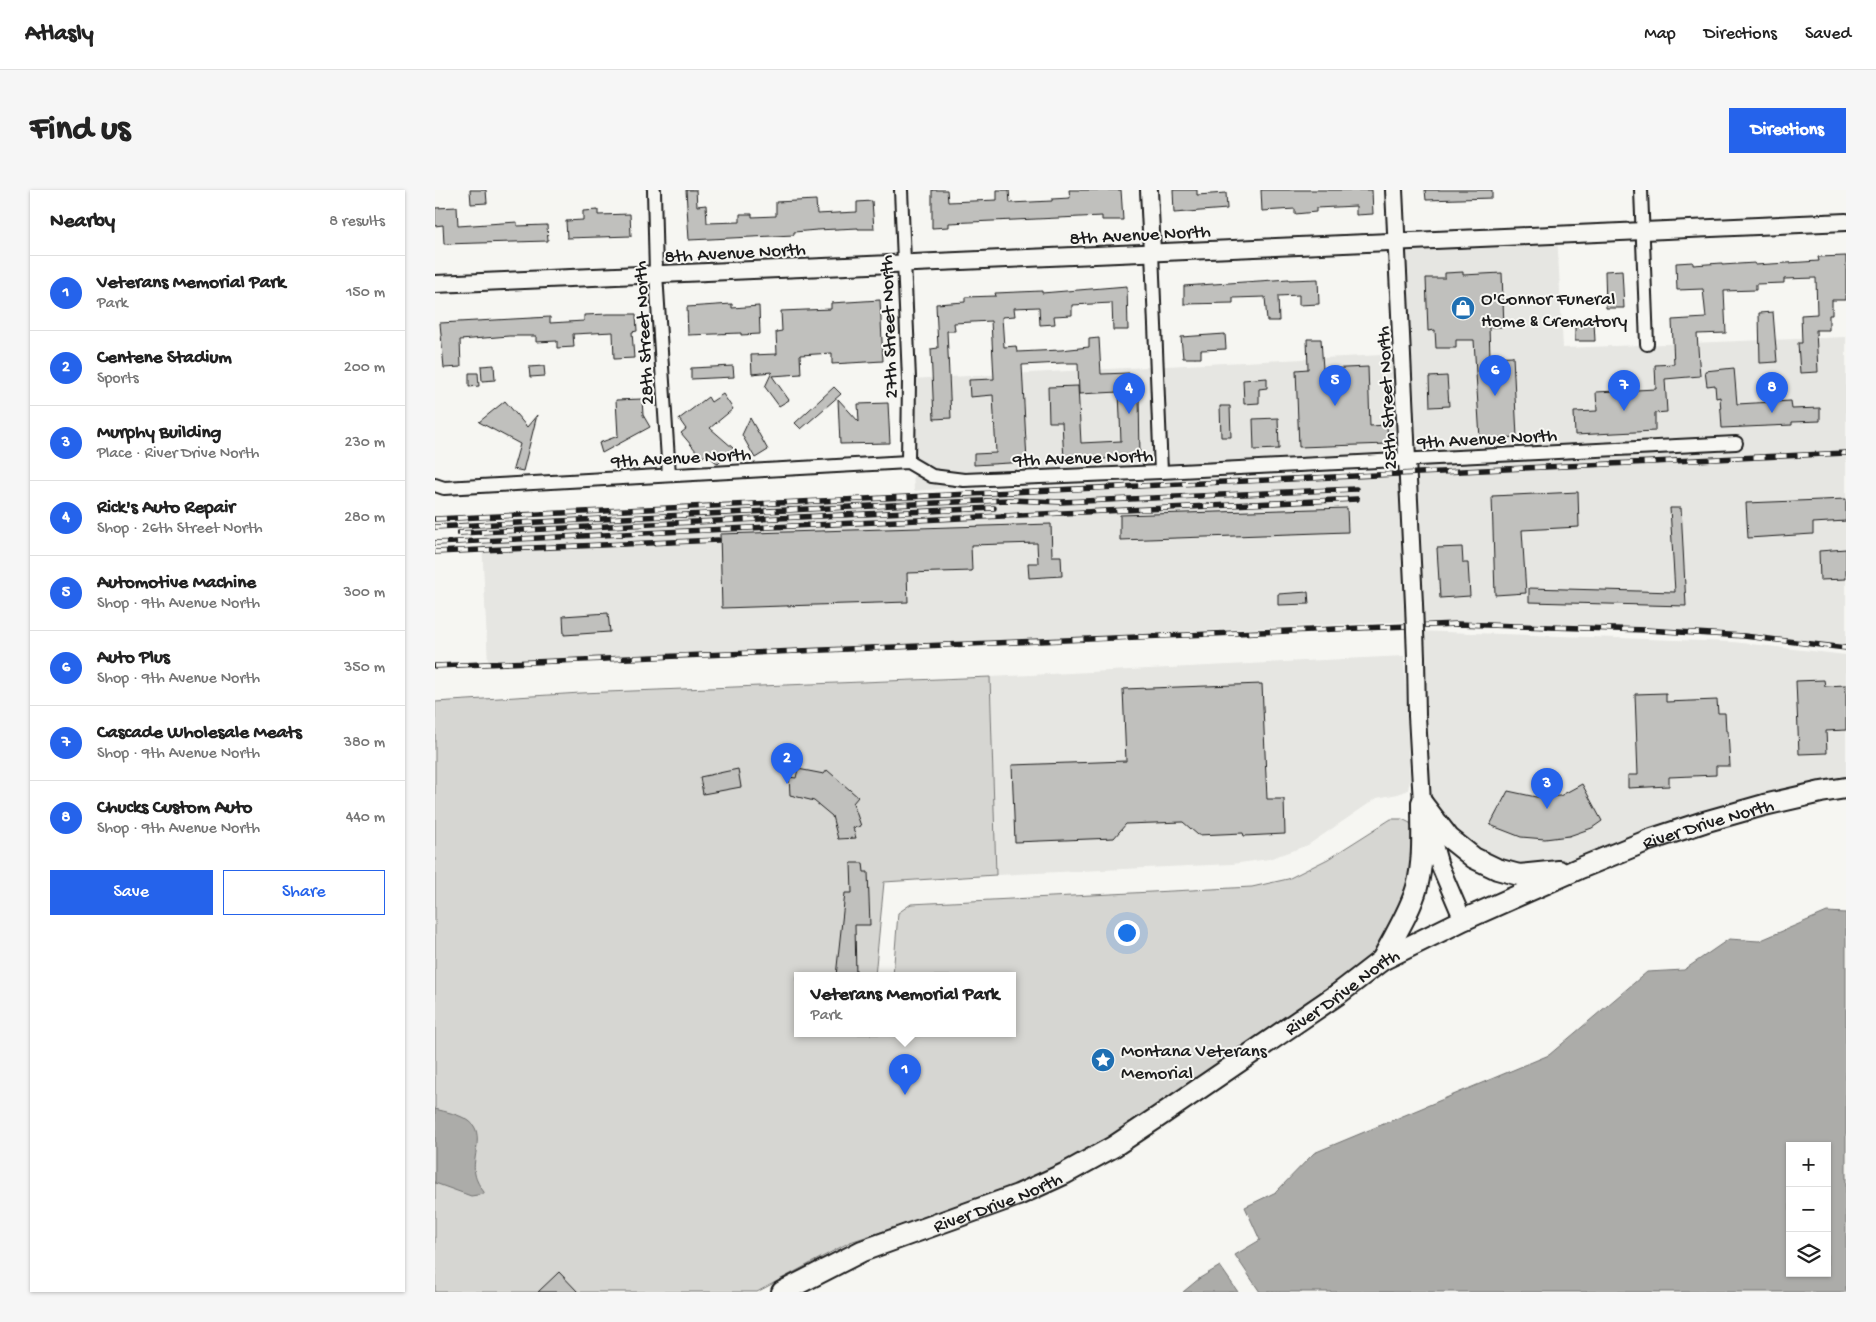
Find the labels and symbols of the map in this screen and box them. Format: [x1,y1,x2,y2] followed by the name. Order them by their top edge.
[1069,221,1211,252] street label: 8th Avenue North
[664,239,806,270] street label: 8th Avenue North
[876,255,904,399] street label: 27th Street North
[630,260,661,405] street label: 28th Street North
[1481,289,1628,334] place label: O'Connor Funeral Home & Crematory
[1450,295,1476,321] shop icon: O'Connor Funeral Home & Crematory
[1373,325,1404,470] street label: 25th Street North
[1479,355,1511,396] pin: 6
[1319,365,1351,406] pin: 5
[1608,370,1640,411] pin: 7
[1756,372,1788,413] pin: 8
[1113,373,1145,414] pin: 4
[1415,425,1558,456] street label: 9th Avenue North
[609,444,752,475] street label: 9th Avenue North
[1011,446,1154,473] street label: 9th Avenue North
[771,743,803,784] pin: 2
[1531,768,1563,809] pin: 3
[1640,795,1776,857] street label: River Drive North
[1114,920,1140,946] your location
[1281,945,1404,1042] street label: River Drive North
[1121,1041,1268,1086] place label: Montana Veterans Memorial
[1090,1047,1116,1073] place icon: Montana Veterans Memorial
[889,1054,921,1095] pin: 1
[931,1168,1067,1239] street label: River Drive North

